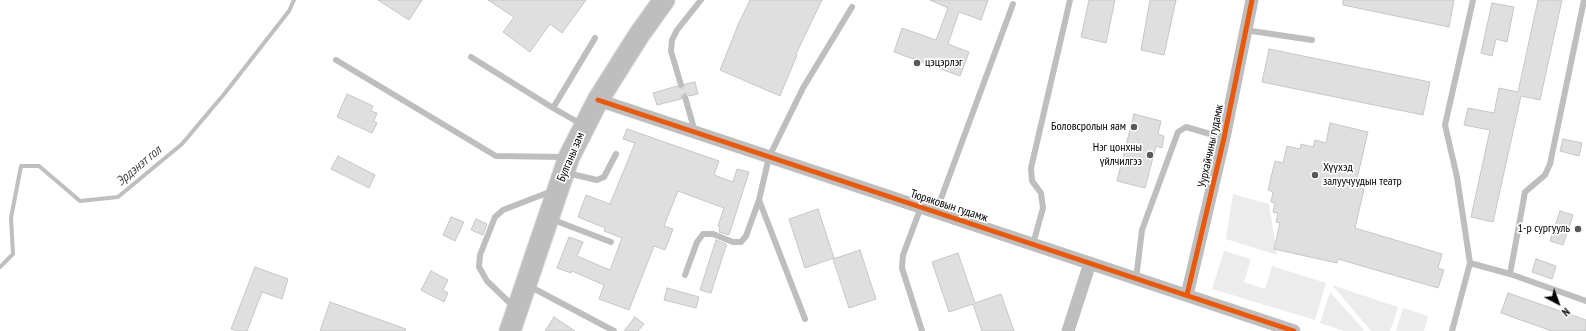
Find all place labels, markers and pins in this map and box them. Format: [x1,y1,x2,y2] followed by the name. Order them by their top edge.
[925,56,963,70] place label: цэцэрлэг
[912,58,922,68] marker: цэцэрлэг
[1051,120,1126,134] place label: Боловсролын яам
[1129,122,1139,132] marker: Боловсролын яам
[1093,141,1142,169] place label: Нэг цонхны үйлчилгээ
[1145,150,1155,160] marker: Нэг цонхны үйлчилгээ
[1323,161,1402,189] place label: Хүүхэд залуучуудын театр
[1310,170,1320,180] marker: Хүүхэд залуучуудын театр
[1518,222,1570,236] place label: 1-р сургууль
[1573,224,1583,234] marker: 1-р сургууль

